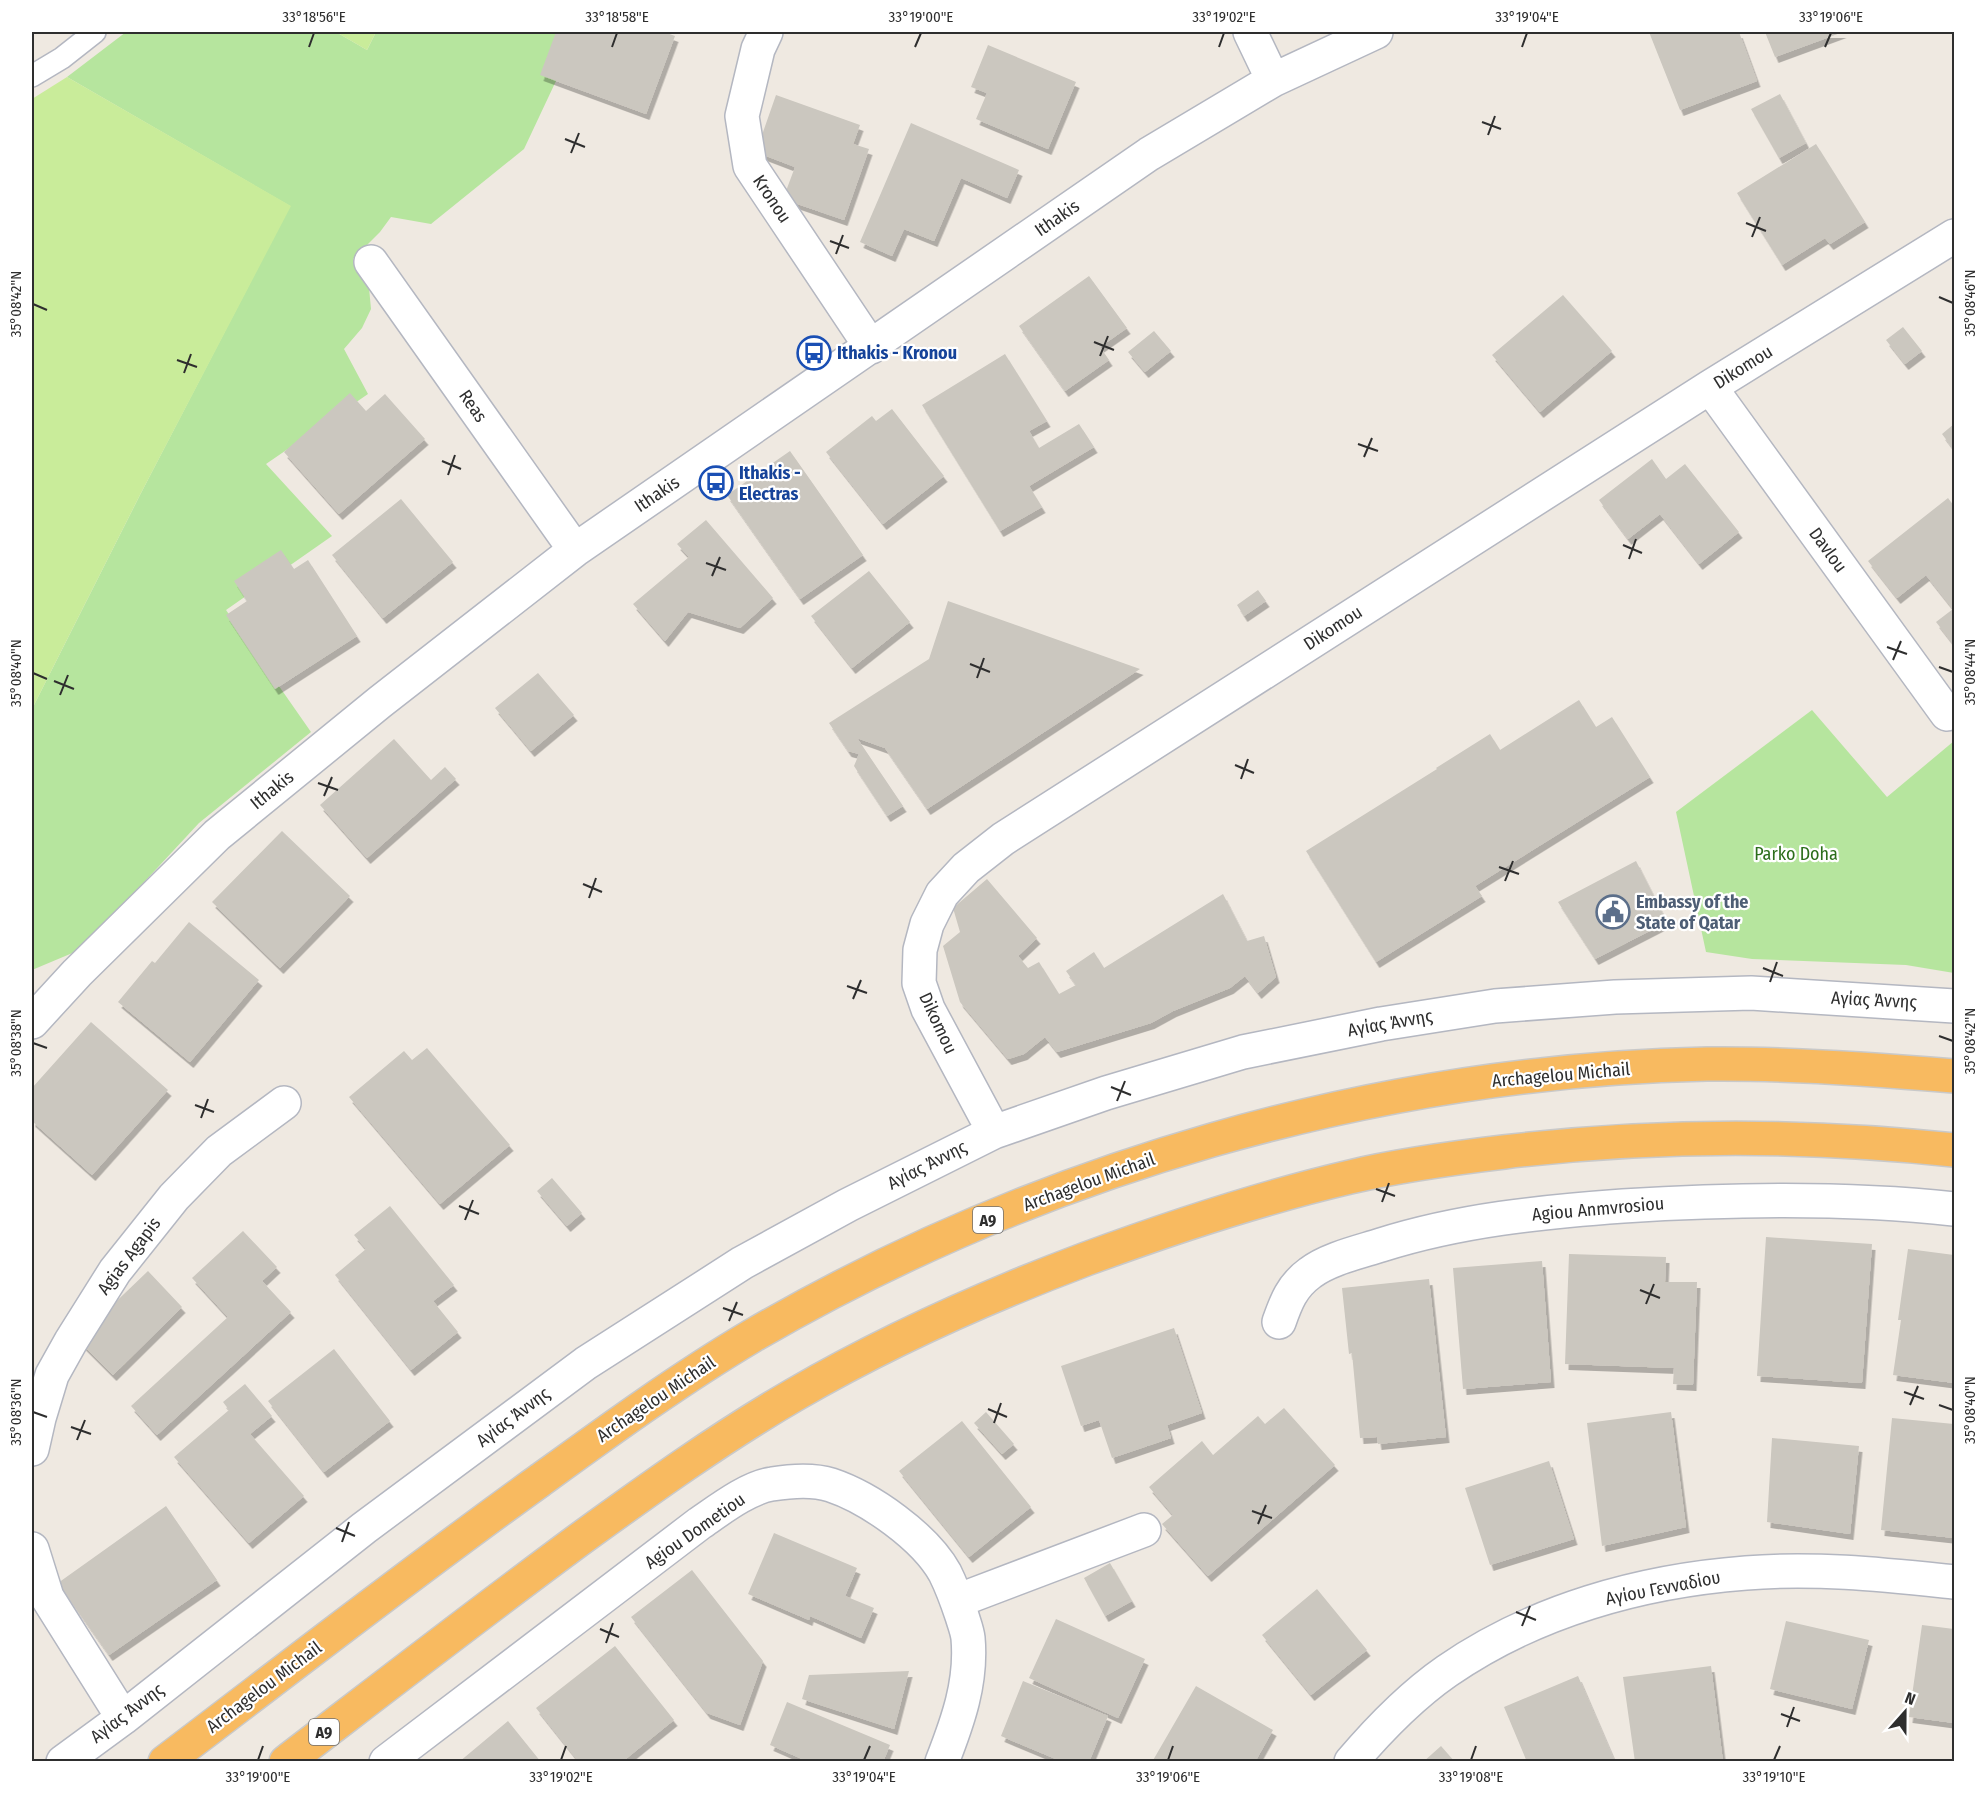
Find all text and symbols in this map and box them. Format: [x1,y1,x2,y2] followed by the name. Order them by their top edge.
[282,8,346,26] text: 33°18'56"E
[585,8,649,26] text: 33°18'58"E
[889,8,953,26] text: 33°19'00"E
[1192,8,1256,26] text: 33°19'02"E
[1495,8,1559,26] text: 33°19'04"E
[1799,8,1863,26] text: 33°19'06"E
[748,171,796,227] street label: Kronou
[1030,195,1084,241] street label: Ithakis
[1961,269,1979,337] text: 35°08'46"N
[7,271,25,337] text: 35°08'42"N
[796,335,832,371] bus stop icon: Ithakis - Kronou
[1709,340,1777,394] street label: Dikomou
[837,342,957,364] place label: Ithakis - Kronou
[454,385,492,427] street label: Reas
[739,462,801,505] place label: Ithakis - Electras
[698,465,734,501] bus stop icon: Ithakis - Electras
[630,471,684,517] street label: Ithakis
[1804,523,1852,577] street label: Davlou
[1300,601,1366,655] street label: Dikomou
[7,639,25,707] text: 35°08'40"N
[1961,639,1979,705] text: 35°08'44"N
[246,766,298,814] street label: Ithakis
[1754,843,1838,865] park label: Parko Doha
[1636,891,1748,934] place label: Embassy of the State of Qatar
[1595,894,1631,930] public building icon: Embassy of the State of Qatar
[1830,987,1918,1013] street label: Αγίας Άννης
[914,989,962,1057] street label: Dikomou
[1346,1005,1435,1041] street label: Αγίας Άννης
[1961,1008,1979,1074] text: 35°08'42"N
[7,1009,25,1077] text: 35°08'38"N
[1491,1058,1631,1092] street label: Archagelou Michail
[884,1135,971,1194] street label: Αγίας Άννης
[1020,1148,1158,1216] street label: Archagelou Michail
[1531,1192,1665,1226] street label: Agiou Anmvrosiou
[973,1207,1003,1233] road number: A9
[93,1213,165,1299] street label: Agias Agapis
[592,1351,720,1447] street label: Archagelou Michail
[1961,1376,1979,1444] text: 35°08'40"N
[7,1378,25,1446] text: 35°08'36"N
[472,1382,554,1452] street label: Αγίας Άννης
[641,1488,749,1574] street label: Agiou Dometiou
[1604,1566,1722,1610] street label: Αγίου Γενναδίου
[202,1636,326,1737] street label: Archagelou Michail
[86,1678,168,1748] street label: Αγίας Άννης
[1875,1682,1935,1742] north arrow
[1902,1688,1918,1709] text: N
[309,1719,339,1745] road number: A9
[226,1768,290,1786] text: 33°19'00"E
[529,1768,593,1786] text: 33°19'02"E
[832,1768,896,1786] text: 33°19'04"E
[1136,1768,1200,1786] text: 33°19'06"E
[1439,1768,1503,1786] text: 33°19'08"E
[1743,1768,1805,1786] text: 33°19'10"E

